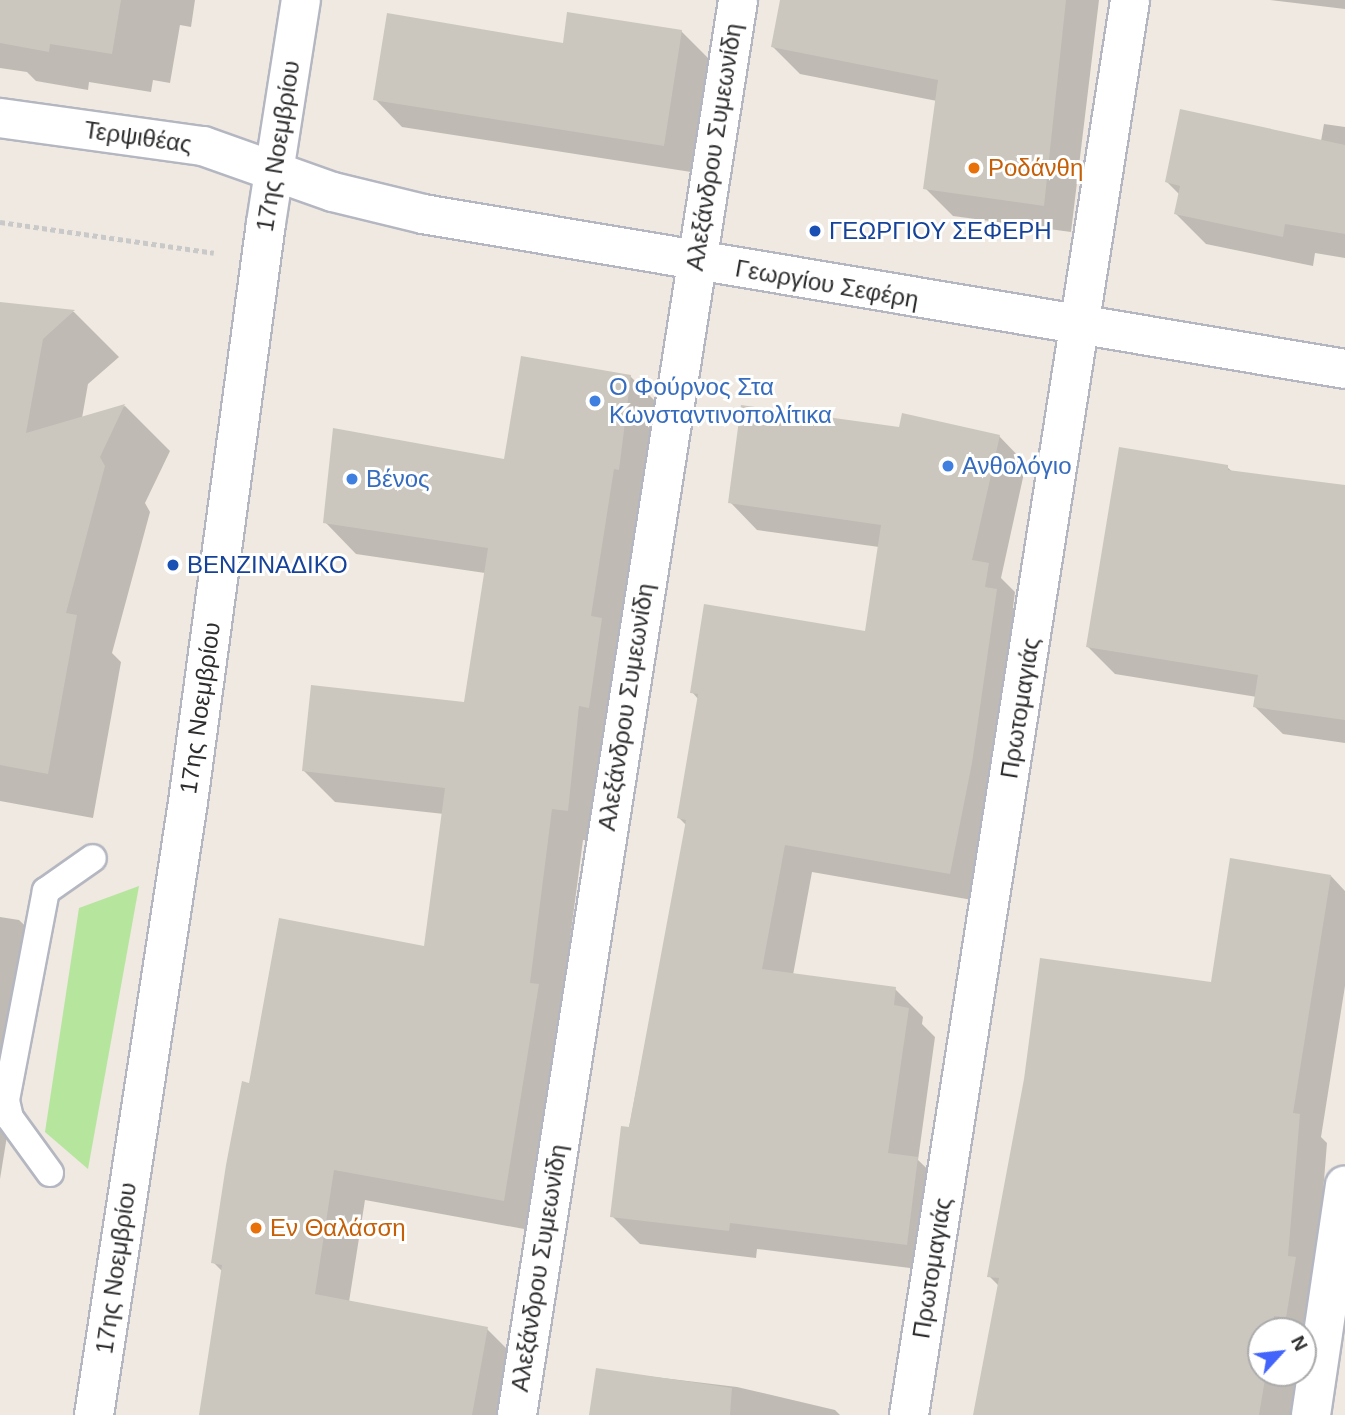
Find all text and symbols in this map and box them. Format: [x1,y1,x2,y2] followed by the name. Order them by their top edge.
[680,21,748,273] street label: Αλεξάνδρου Συμεωνίδη
[250,58,306,234] street label: 17ης Νοεμβρίου
[82,115,194,159] street label: Τερψιθέας
[988,154,1083,182] place label: Ροδάνθη
[966,160,982,176] marker: Ροδάνθη
[829,217,1052,245] place label: ΓΕΩΡΓΙΟΥ ΣΕΦΕΡΗ
[807,223,823,239] marker: ΓΕΩΡΓΙΟΥ ΣΕΦΕΡΗ
[733,254,921,314] street label: Γεωργίου Σεφέρη
[609,373,832,429] place label: Ο Φούρνος Στα Κωνσταντινοπολίτικα
[587,393,603,409] marker: Ο Φούρνος Στα Κωνσταντινοπολίτικα
[962,452,1071,480] place label: Ανθολόγιο
[940,458,956,474] marker: Ανθολόγιο
[366,465,430,493] place label: Βένος
[344,471,360,487] marker: Βένος
[187,551,348,579] place label: ΒΕΝΖΙΝΑΔΙΚΟ
[165,557,181,573] marker: ΒΕΝΖΙΝΑΔΙΚΟ
[592,581,660,833] street label: Αλεξάνδρου Συμεωνίδη
[174,620,226,796] street label: 17ης Νοεμβρίου
[995,635,1045,781] street label: Πρωτομαγιάς
[505,1142,573,1394] street label: Αλεξάνδρου Συμεωνίδη
[90,1180,142,1356] street label: 17ης Νοεμβρίου
[907,1195,957,1341] street label: Πρωτομαγιάς
[270,1214,406,1242] place label: Εν Θαλάσση
[248,1220,264,1236] marker: Εν Θαλάσση
[1247,1317,1317,1387] north arrow
[1287,1332,1312,1354] text: N

